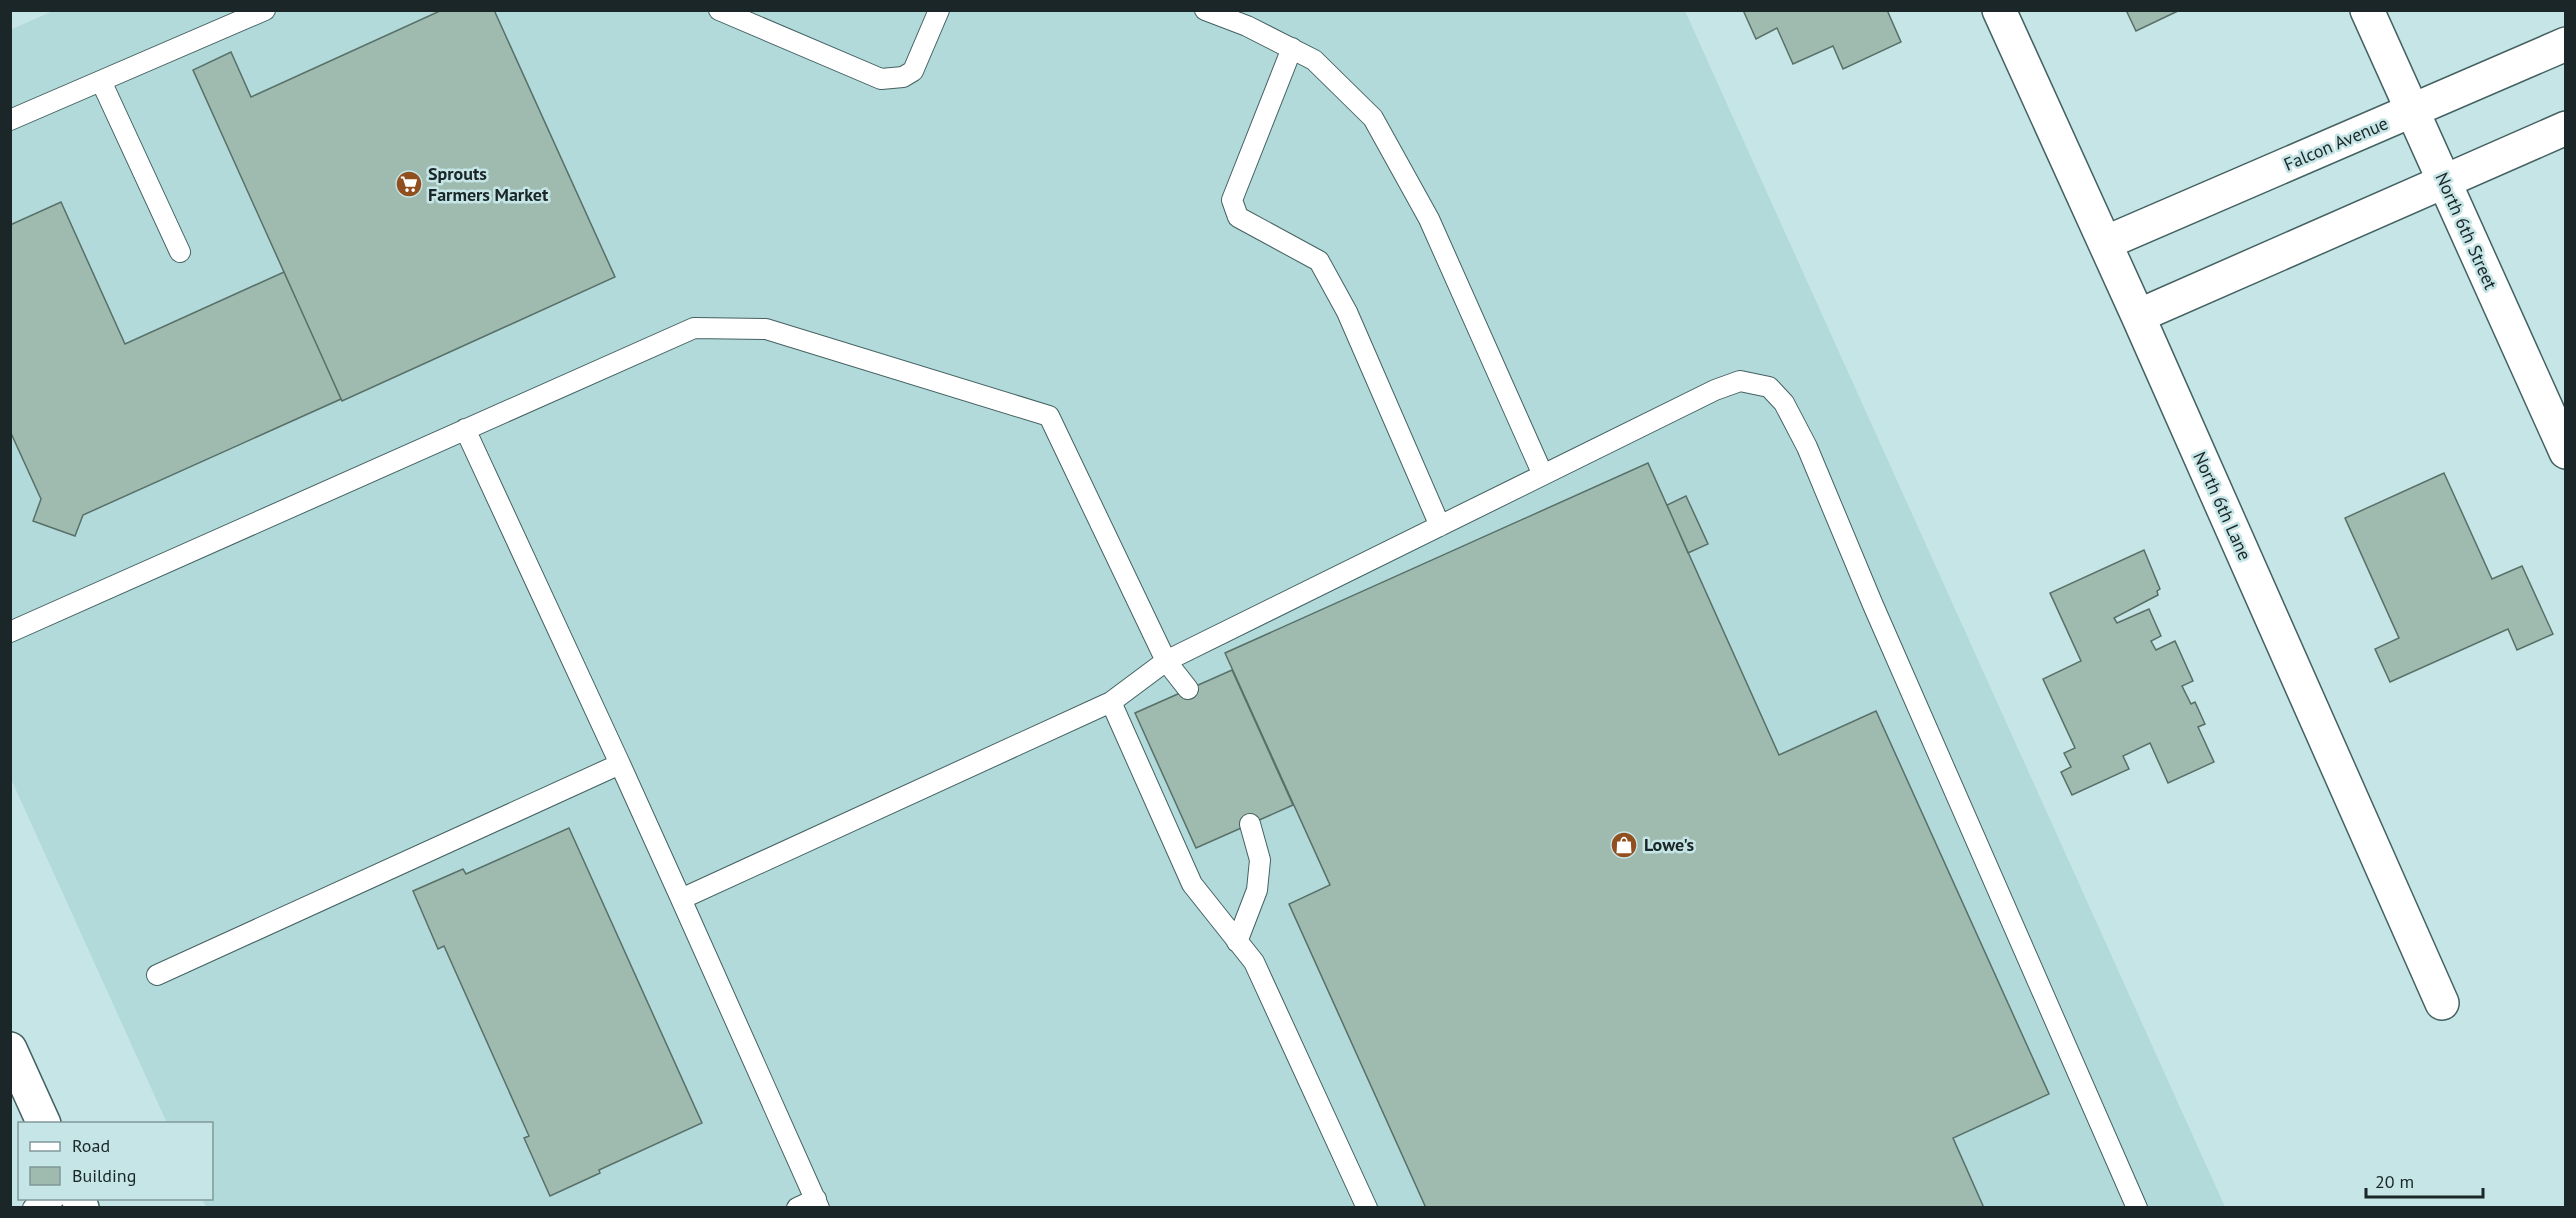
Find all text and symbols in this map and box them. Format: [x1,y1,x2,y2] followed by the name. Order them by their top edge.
[2280,111,2391,176] street label: Falcon Avenue
[428,162,549,206] place label: Sprouts Farmers Market
[394,169,424,199] supermarket icon: Sprouts Farmers Market
[2430,169,2503,293] street label: North 6th Street
[2188,448,2257,564] street label: North 6th Lane
[1609,830,1639,860] shop icon: Lowe's
[1644,833,1694,856] place label: Lowe's
[18,1122,213,1200] legend
[72,1134,110,1157] text: Road
[2366,1161,2483,1199] scale bar
[72,1164,136,1187] text: Building
[2375,1170,2414,1193] text: 20 m

